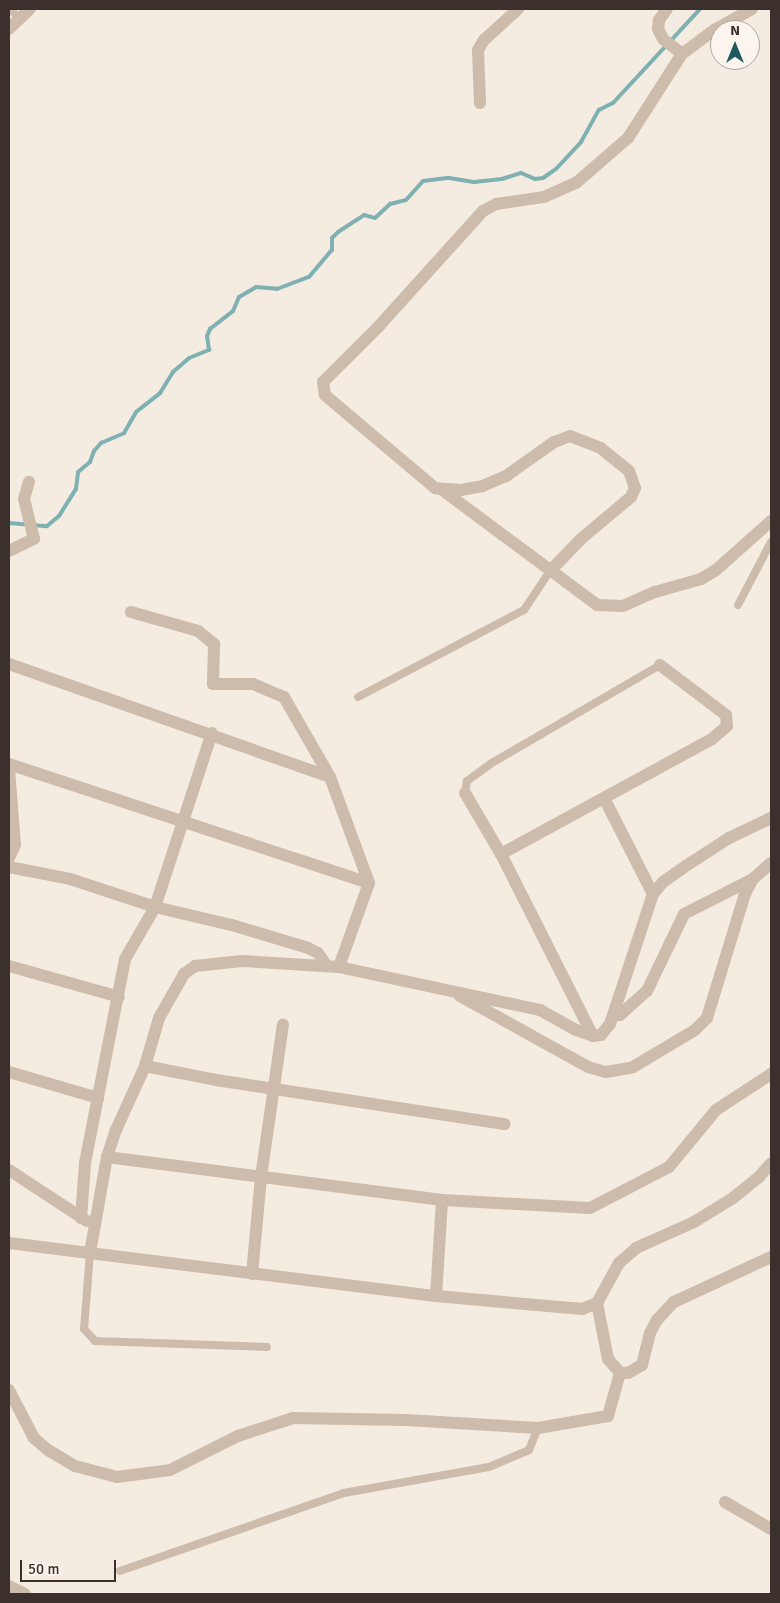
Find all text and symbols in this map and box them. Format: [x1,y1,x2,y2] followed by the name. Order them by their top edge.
[710,20,760,70] north arrow
[730,22,740,39] text: N
[22,1550,119,1582] scale bar
[28,1560,59,1578] text: 50 m

